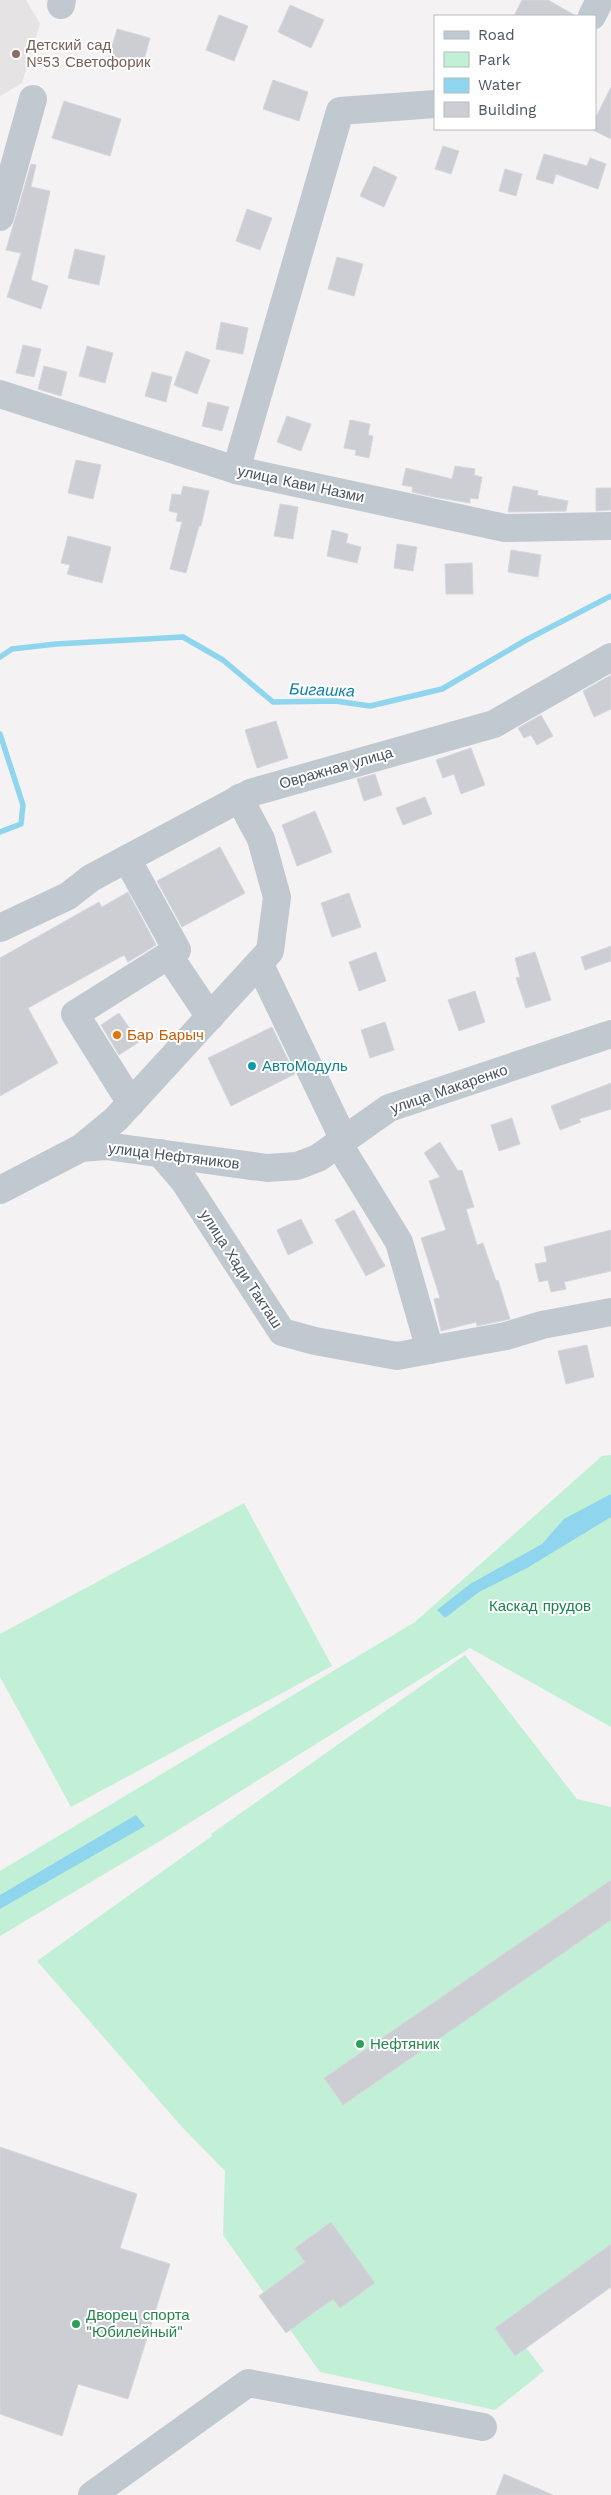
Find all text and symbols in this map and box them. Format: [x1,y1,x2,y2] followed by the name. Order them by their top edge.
[434,15,596,130] legend
[478,26,515,44] text: Road
[26,36,151,71] place label: Детский сад №53 Светофорик
[10,48,22,60] marker: Детский сад №53 Светофорик
[478,51,511,69] text: Park
[478,76,521,94] text: Water
[478,101,536,119] text: Building
[236,462,366,506] street label: улица Кави Назми
[289,679,355,701] water label: Бигашка
[277,743,396,793] street label: Овражная улица
[127,1026,204,1044] place label: Бар Барыч
[111,1029,123,1041] marker: Бар Барыч
[262,1057,348,1075] place label: АвтоМодуль
[246,1060,258,1072] marker: АвтоМодуль
[388,1061,510,1117] street label: улица Макаренко
[107,1139,241,1173] street label: улица Нефтяников
[196,1206,286,1332] street label: улица Хади Такташ
[489,1597,591,1615] park label: Каскад прудов
[370,2035,440,2053] place label: Нефтяник
[354,2038,366,2050] marker: Нефтяник
[86,2306,190,2341] place label: Дворец спорта "Юбилейный"
[70,2318,82,2330] marker: Дворец спорта "Юбилейный"

